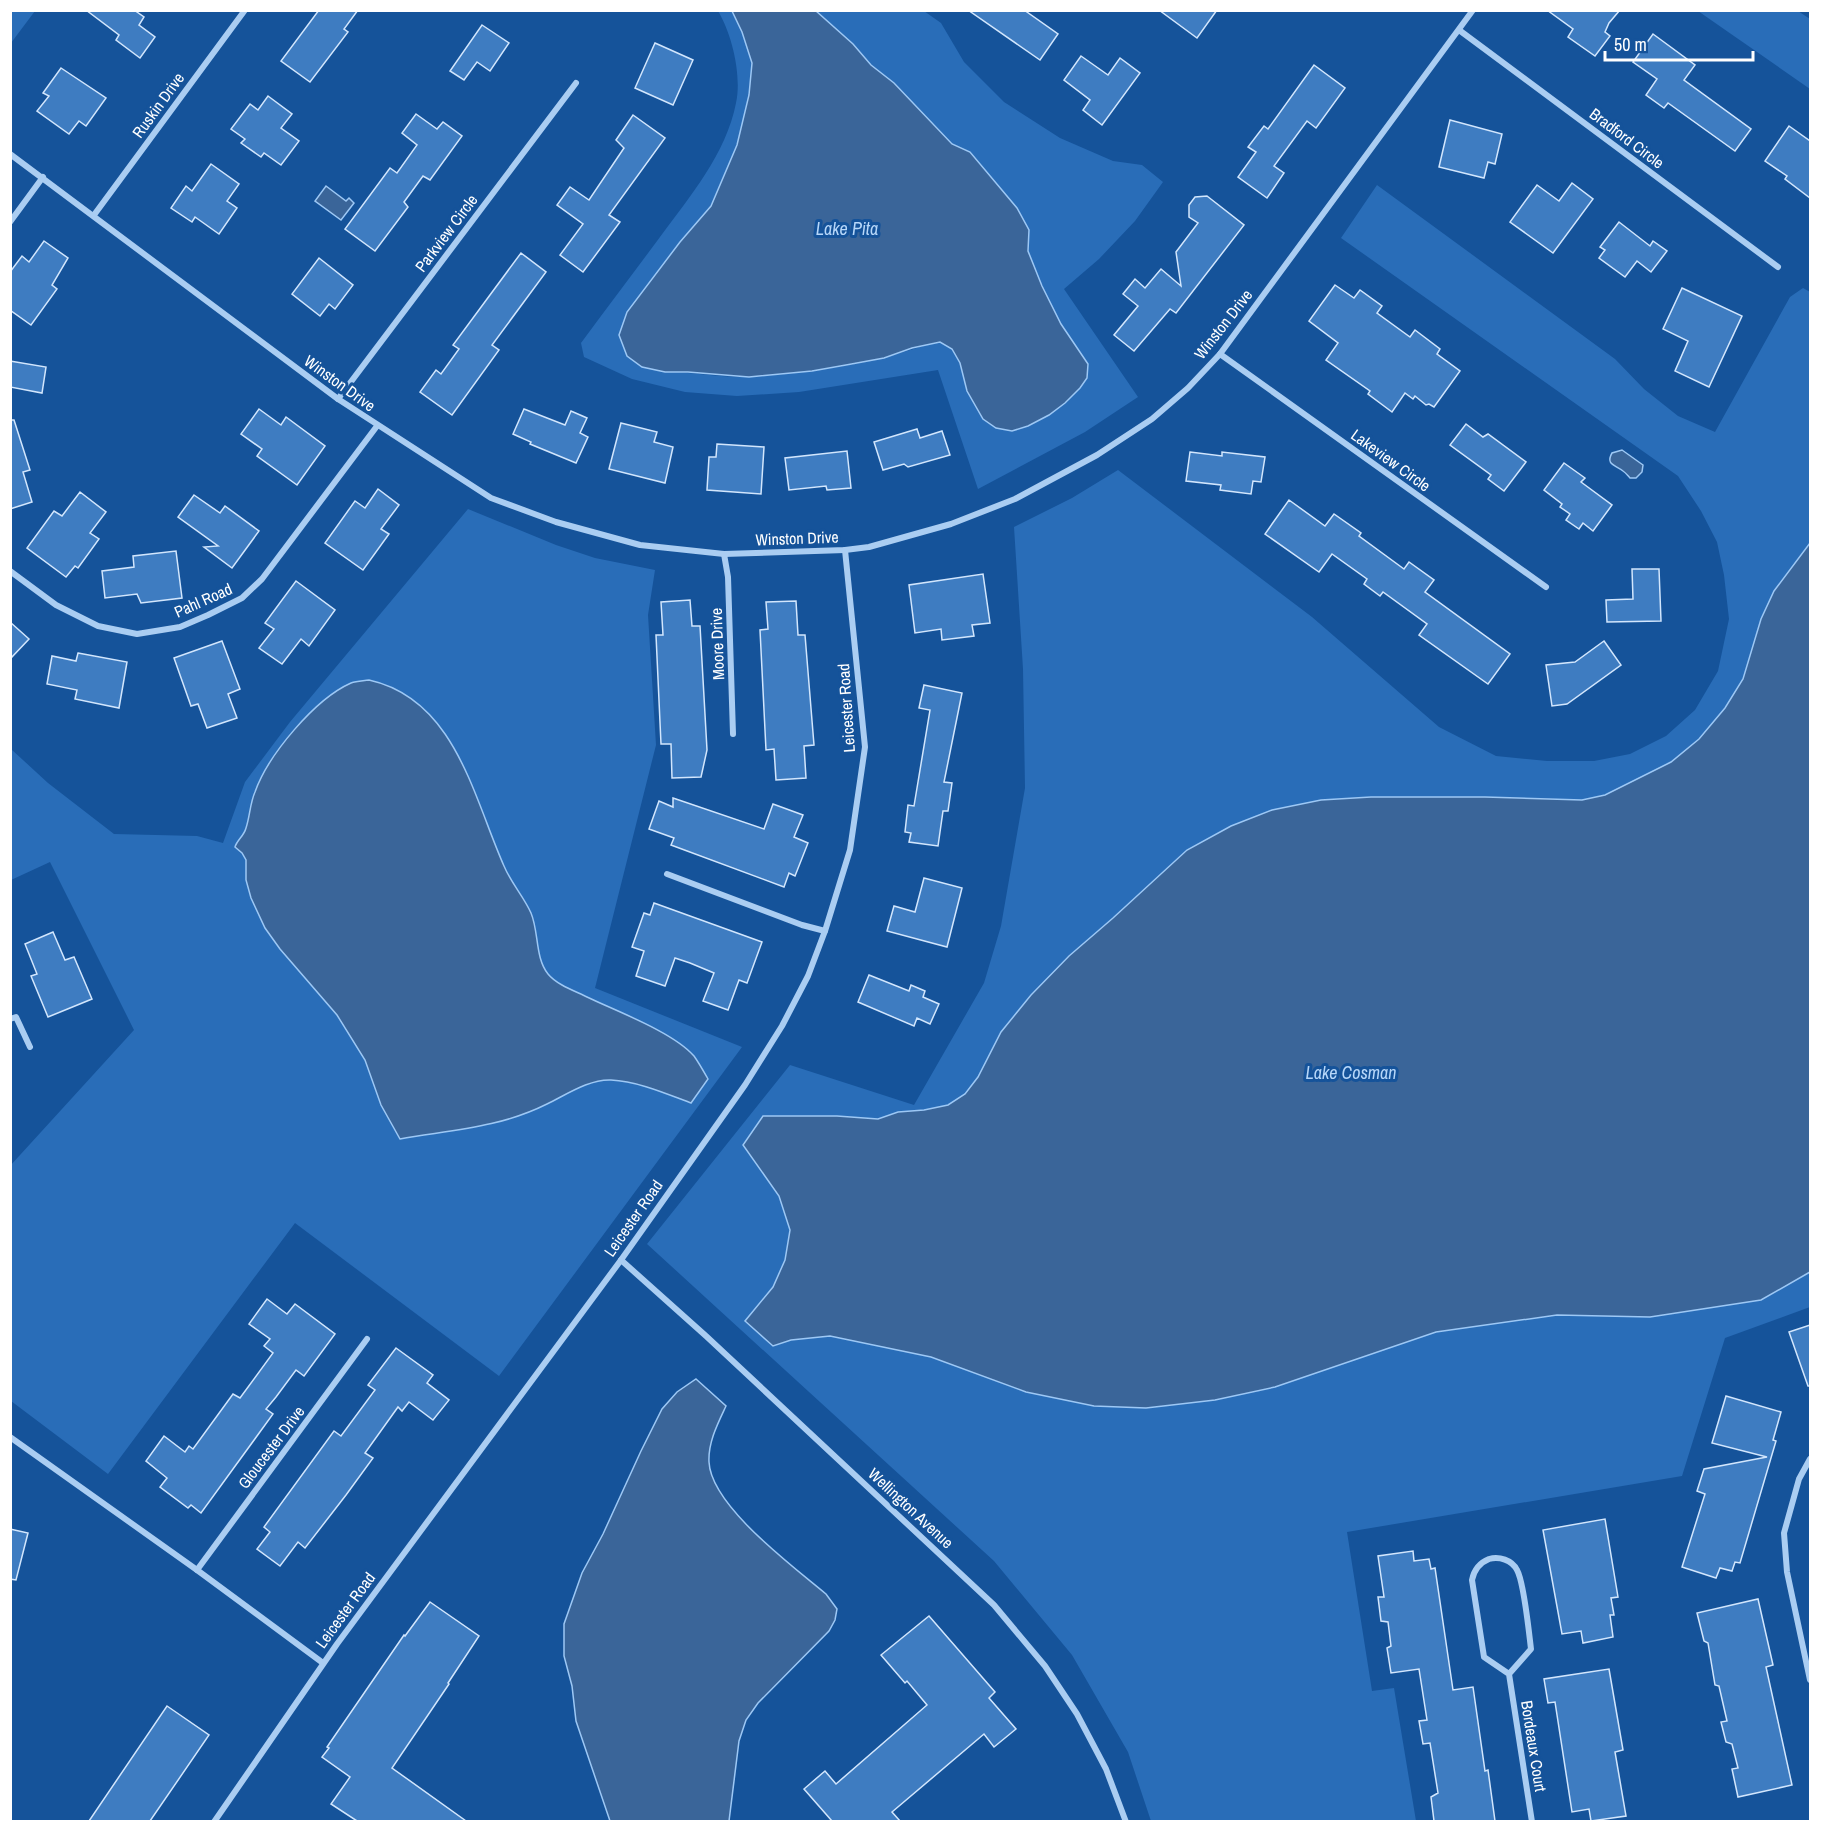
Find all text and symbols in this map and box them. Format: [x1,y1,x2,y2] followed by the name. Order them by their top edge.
[1605,24,1754,62] scale bar
[1614,32,1647,57] text: 50 m
[127,68,189,142] street label: Ruskin Drive
[1585,103,1669,173] street label: Bradford Circle
[410,190,482,276] street label: Parkview Circle
[816,216,878,241] water label: Lake Pita
[1189,284,1257,364] street label: Winston Drive
[300,350,380,416] street label: Winston Drive
[1347,424,1435,496] street label: Lakeview Circle
[755,526,839,550] street label: Winston Drive
[171,577,235,623] street label: Pahl Road
[705,608,729,680] street label: Moore Drive
[832,663,860,753] street label: Leicester Road
[1305,1060,1397,1085] water label: Lake Cosman
[598,1175,668,1261] street label: Leicester Road
[233,1401,309,1493] street label: Gloucester Drive
[864,1463,958,1553] street label: Wellington Avenue
[310,1568,380,1652] street label: Leicester Road
[1516,1699,1552,1793] street label: Bordeaux Court

